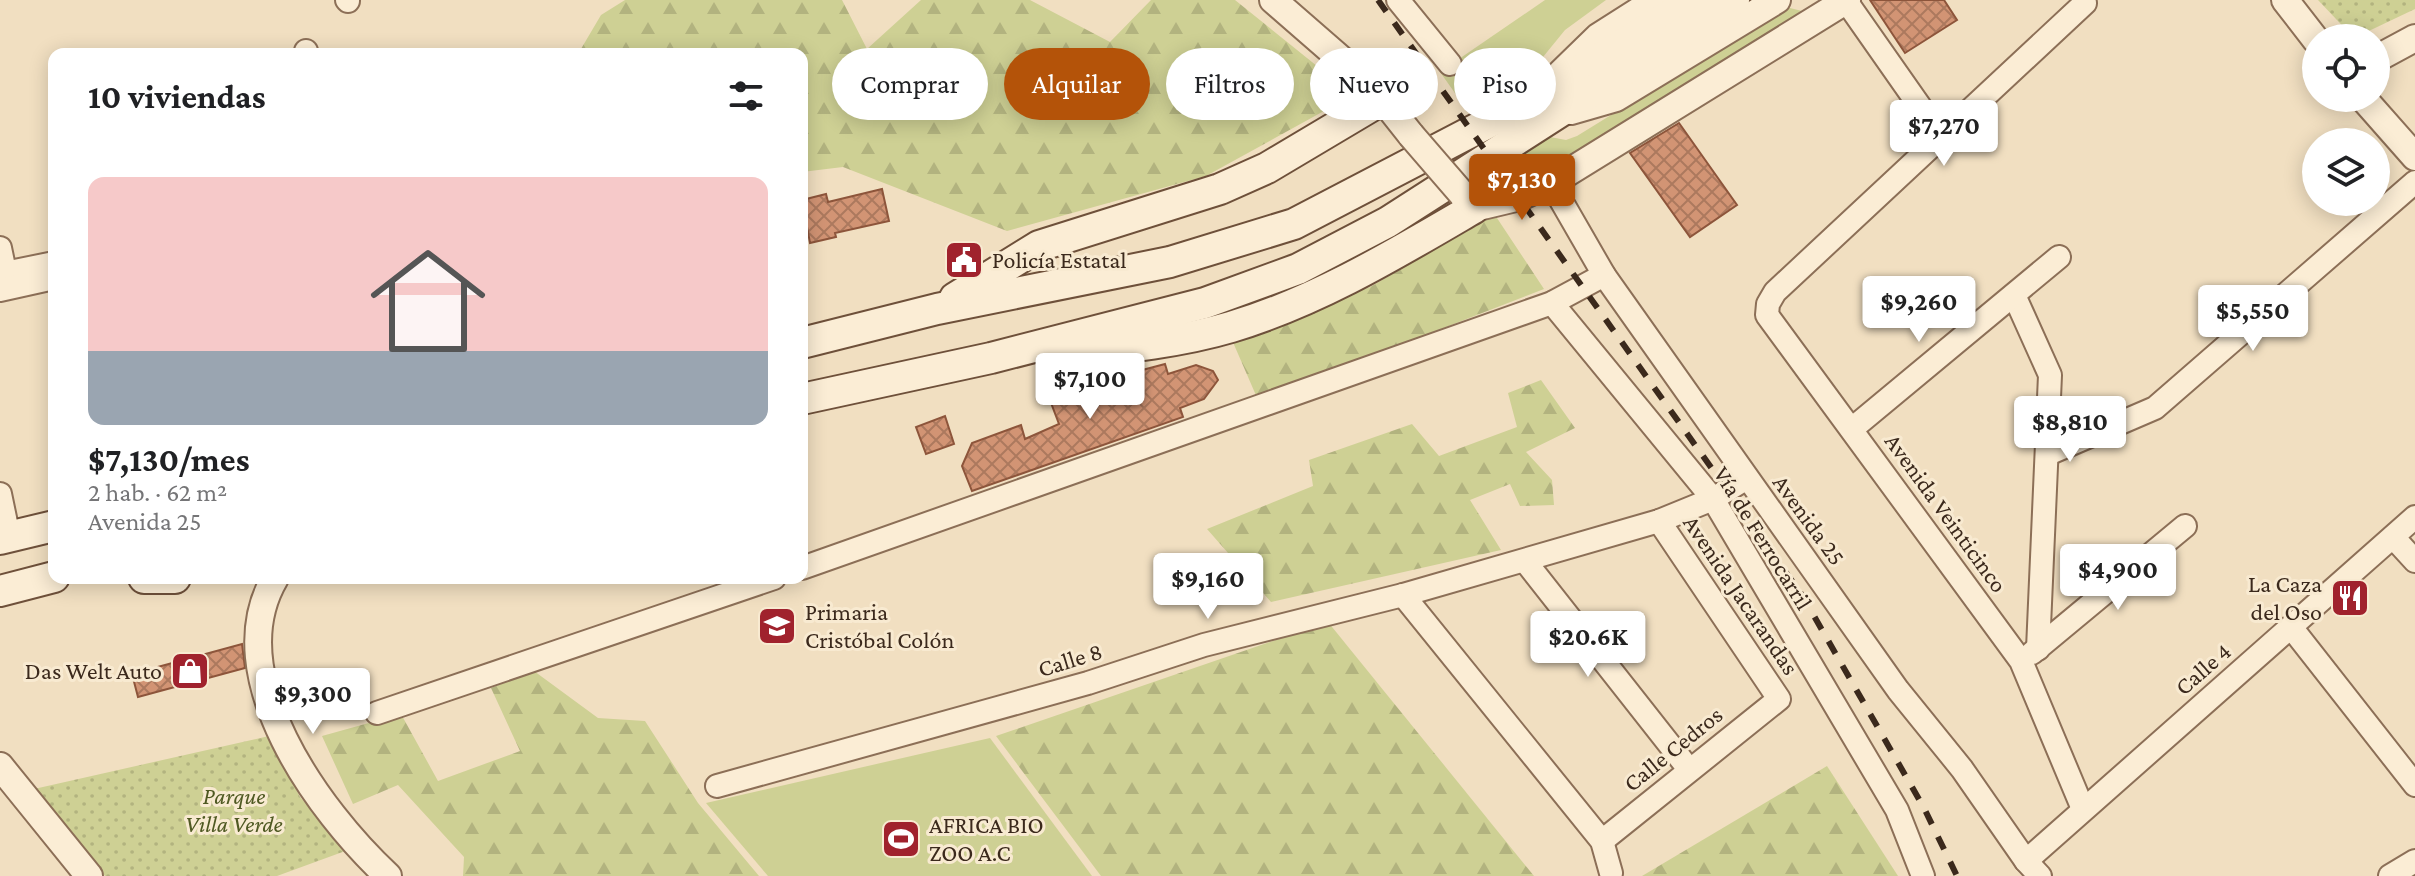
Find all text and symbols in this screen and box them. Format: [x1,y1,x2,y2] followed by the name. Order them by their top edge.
[2302,24,2390,216] map controls
[2302,24,2390,112] button: locate
[832,48,988,120] chip: Comprar
[1004,48,1150,120] chip: Alquilar
[1166,48,1294,120] chip: Filtros
[1310,48,1438,120] chip: Nuevo
[1454,48,1556,120] chip: Piso
[724,74,768,118] icon: filters
[88,78,265,115] text: 10 viviendas
[1879,100,2009,168] pin: $7,270
[1908,111,1980,140] text: $7,270
[2302,128,2390,216] button: layers
[1457,154,1587,222] pin: $7,130
[1487,165,1557,194] text: $7,130
[356,229,500,373] icon: home
[943,239,985,281] public building icon: Policía Estatal
[992,246,1127,273] place label: Policía Estatal
[1854,276,1984,344] pin: $9,260
[2188,285,2318,353] pin: $5,550
[1880,287,1958,316] text: $9,260
[2216,296,2290,325] text: $5,550
[1025,353,1155,421] pin: $7,100
[1054,364,1126,393] text: $7,100
[2005,396,2135,464] pin: $8,810
[2032,407,2108,436] text: $8,810
[1880,428,2013,597] street label: Avenida Veinticinco
[88,441,250,478] text: $7,130/mes
[1709,461,1818,614] street label: Vía de Ferrocarril
[1768,469,1851,570] street label: Avenida 25
[88,478,227,507] text: 2 hab. · 62 m²
[88,507,201,536] text: Avenida 25
[1678,510,1805,680] street label: Avenida Jacarandas
[2053,544,2183,612] pin: $4,900
[1143,553,1273,621] pin: $9,160
[2078,555,2158,584] text: $4,900
[1171,564,1245,593] text: $9,160
[2248,570,2322,625] place label: La Caza del Oso
[2329,577,2371,619] restaurant icon: La Caza del Oso
[805,598,954,653] place label: Primaria Cristóbal Colón
[756,605,798,647] school or university icon: Primaria Cristóbal Colón
[1523,611,1653,679] pin: $20.6K
[1548,622,1628,651] text: $20.6K
[1034,637,1105,682] street label: Calle 8
[2169,637,2236,700] street label: Calle 4
[169,650,211,692] shop icon: Das Welt Auto
[25,657,162,684] place label: Das Welt Auto
[248,668,378,736] pin: $9,300
[274,679,352,708] text: $9,300
[1618,701,1728,797] street label: Calle Cedros
[185,782,283,837] park label: Parque Villa Verde
[929,811,1044,866] place label: AFRICA BIO ZOO A.C
[880,818,922,860] sports icon: AFRICA BIO ZOO A.C

